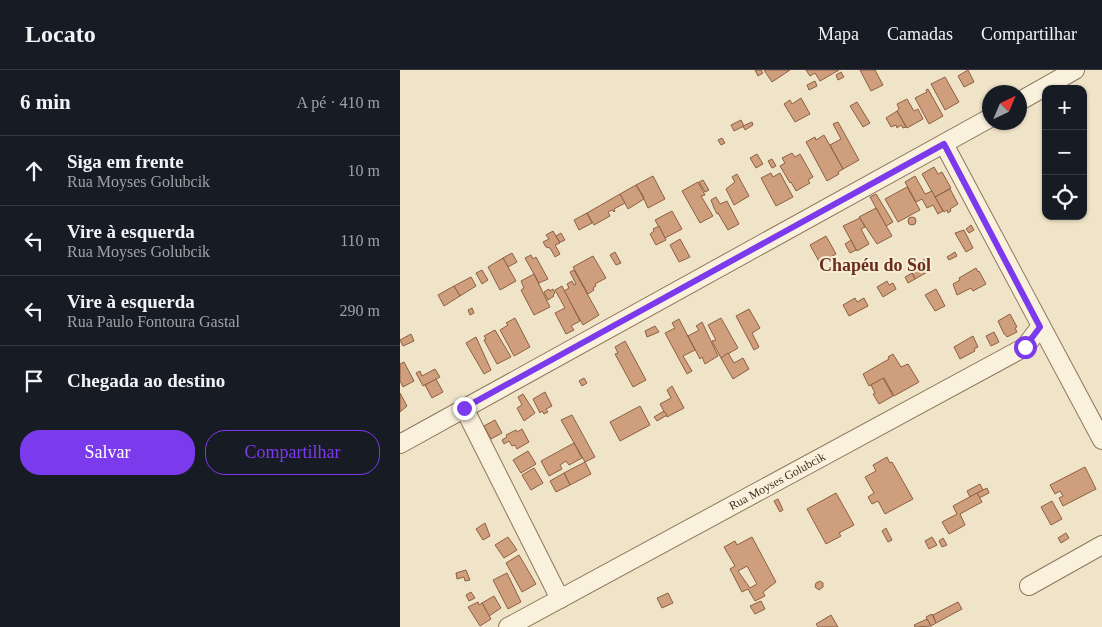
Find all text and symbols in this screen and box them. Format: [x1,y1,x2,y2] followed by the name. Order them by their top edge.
[25,21,96,47] text: Locato
[818,24,859,44] text: Mapa
[887,24,953,44] text: Camadas
[981,24,1077,44] text: Compartilhar
[982,85,1027,130] north arrow
[1042,85,1087,220] map controls
[1042,85,1087,130] button: +
[20,90,71,114] text: 6 min
[296,94,380,111] text: A pé · 410 m
[1042,130,1087,175] button: −
[67,151,184,172] text: Siga em frente
[20,157,48,185] icon: ahead
[348,162,380,179] text: 10 m
[67,173,210,190] text: Rua Moyses Golubcik
[1042,175,1087,220] button: locate
[67,221,195,242] text: Vire à esquerda
[20,227,48,255] icon: left
[340,232,380,249] text: 110 m
[67,243,210,260] text: Rua Moyses Golubcik
[819,255,931,275] district label: Chapéu do Sol
[67,291,195,312] text: Vire à esquerda
[20,297,48,325] icon: left
[340,302,380,319] text: 290 m
[67,313,240,330] text: Rua Paulo Fontoura Gastal
[1014,336,1037,359] route start
[20,367,48,395] icon: arrive
[67,370,225,391] text: Chegada ao destino
[453,397,476,420] route end
[20,430,195,475] button: Salvar
[205,430,380,475] button: Compartilhar
[727,450,828,513] street label: Rua Moyses Golubcik

